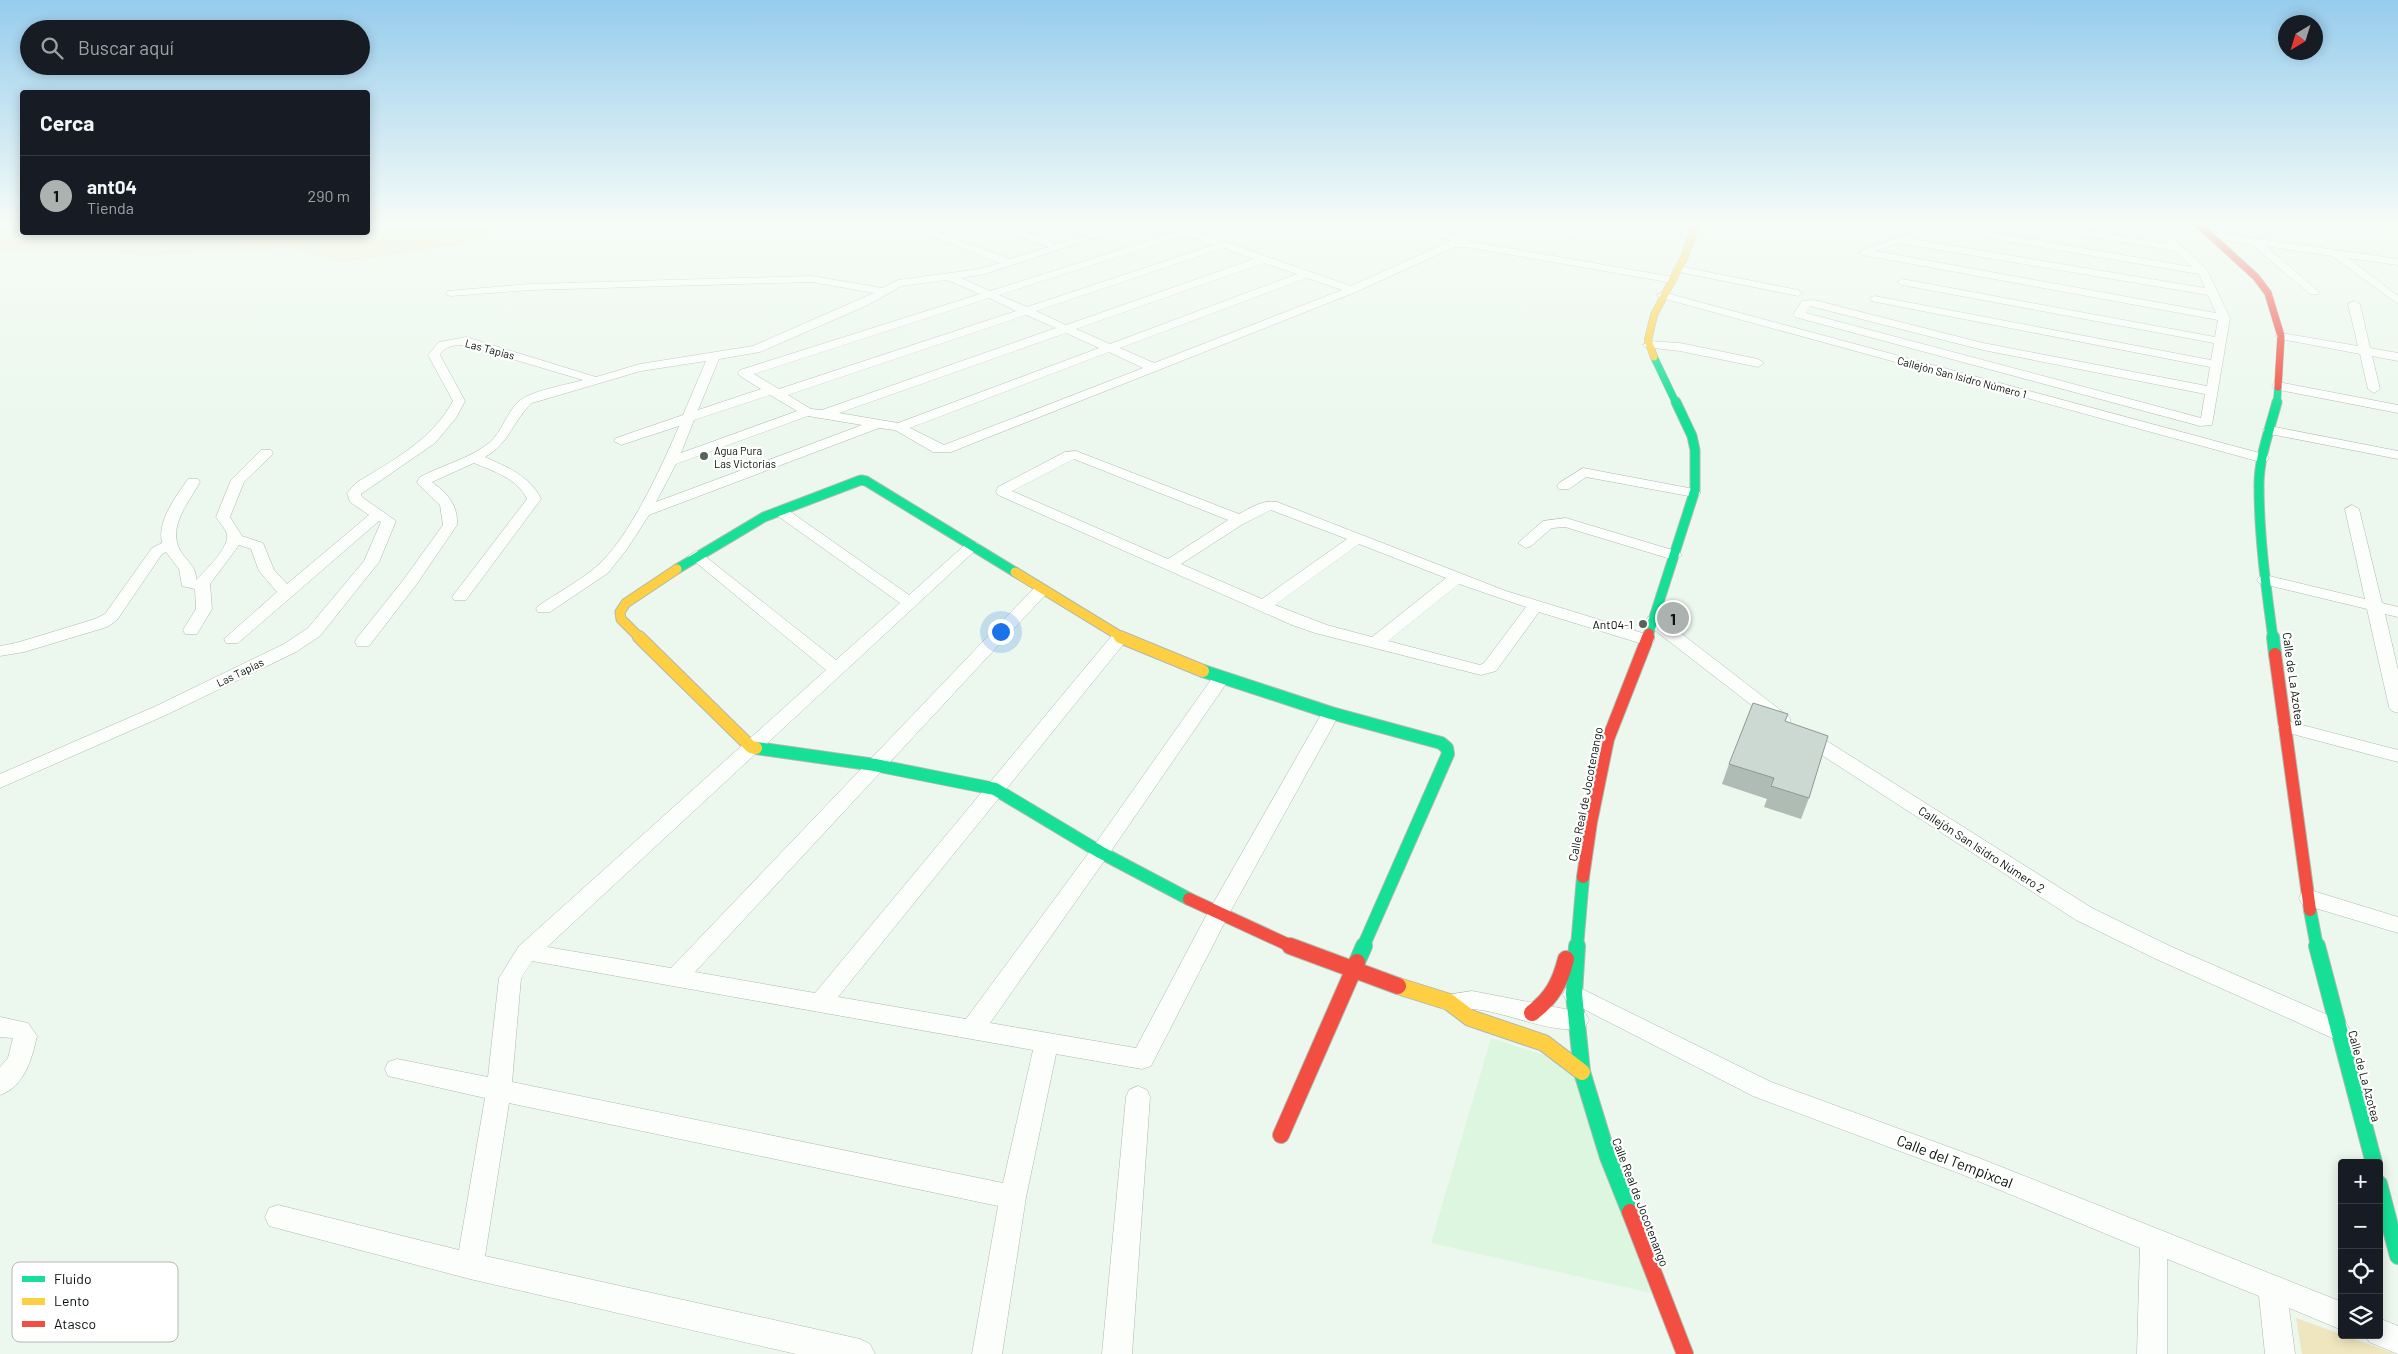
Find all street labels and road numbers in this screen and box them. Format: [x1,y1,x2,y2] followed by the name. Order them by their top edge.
[464,336,516,362] street label: Las Tapias
[1896,353,2028,401] street label: Callejón San Isidro Número 1
[2281,631,2307,727] street label: Calle de La Azotea
[214,655,266,689] street label: Las Tapias
[1565,726,1605,862] street label: Calle Real de Jocotenango
[1916,803,2048,895] street label: Callejón San Isidro Número 2
[2346,1029,2384,1123] street label: Calle de La Azotea
[1894,1131,2016,1191] street label: Calle del Tempixcal
[1610,1136,1672,1268] street label: Calle Real de Jocotenango

